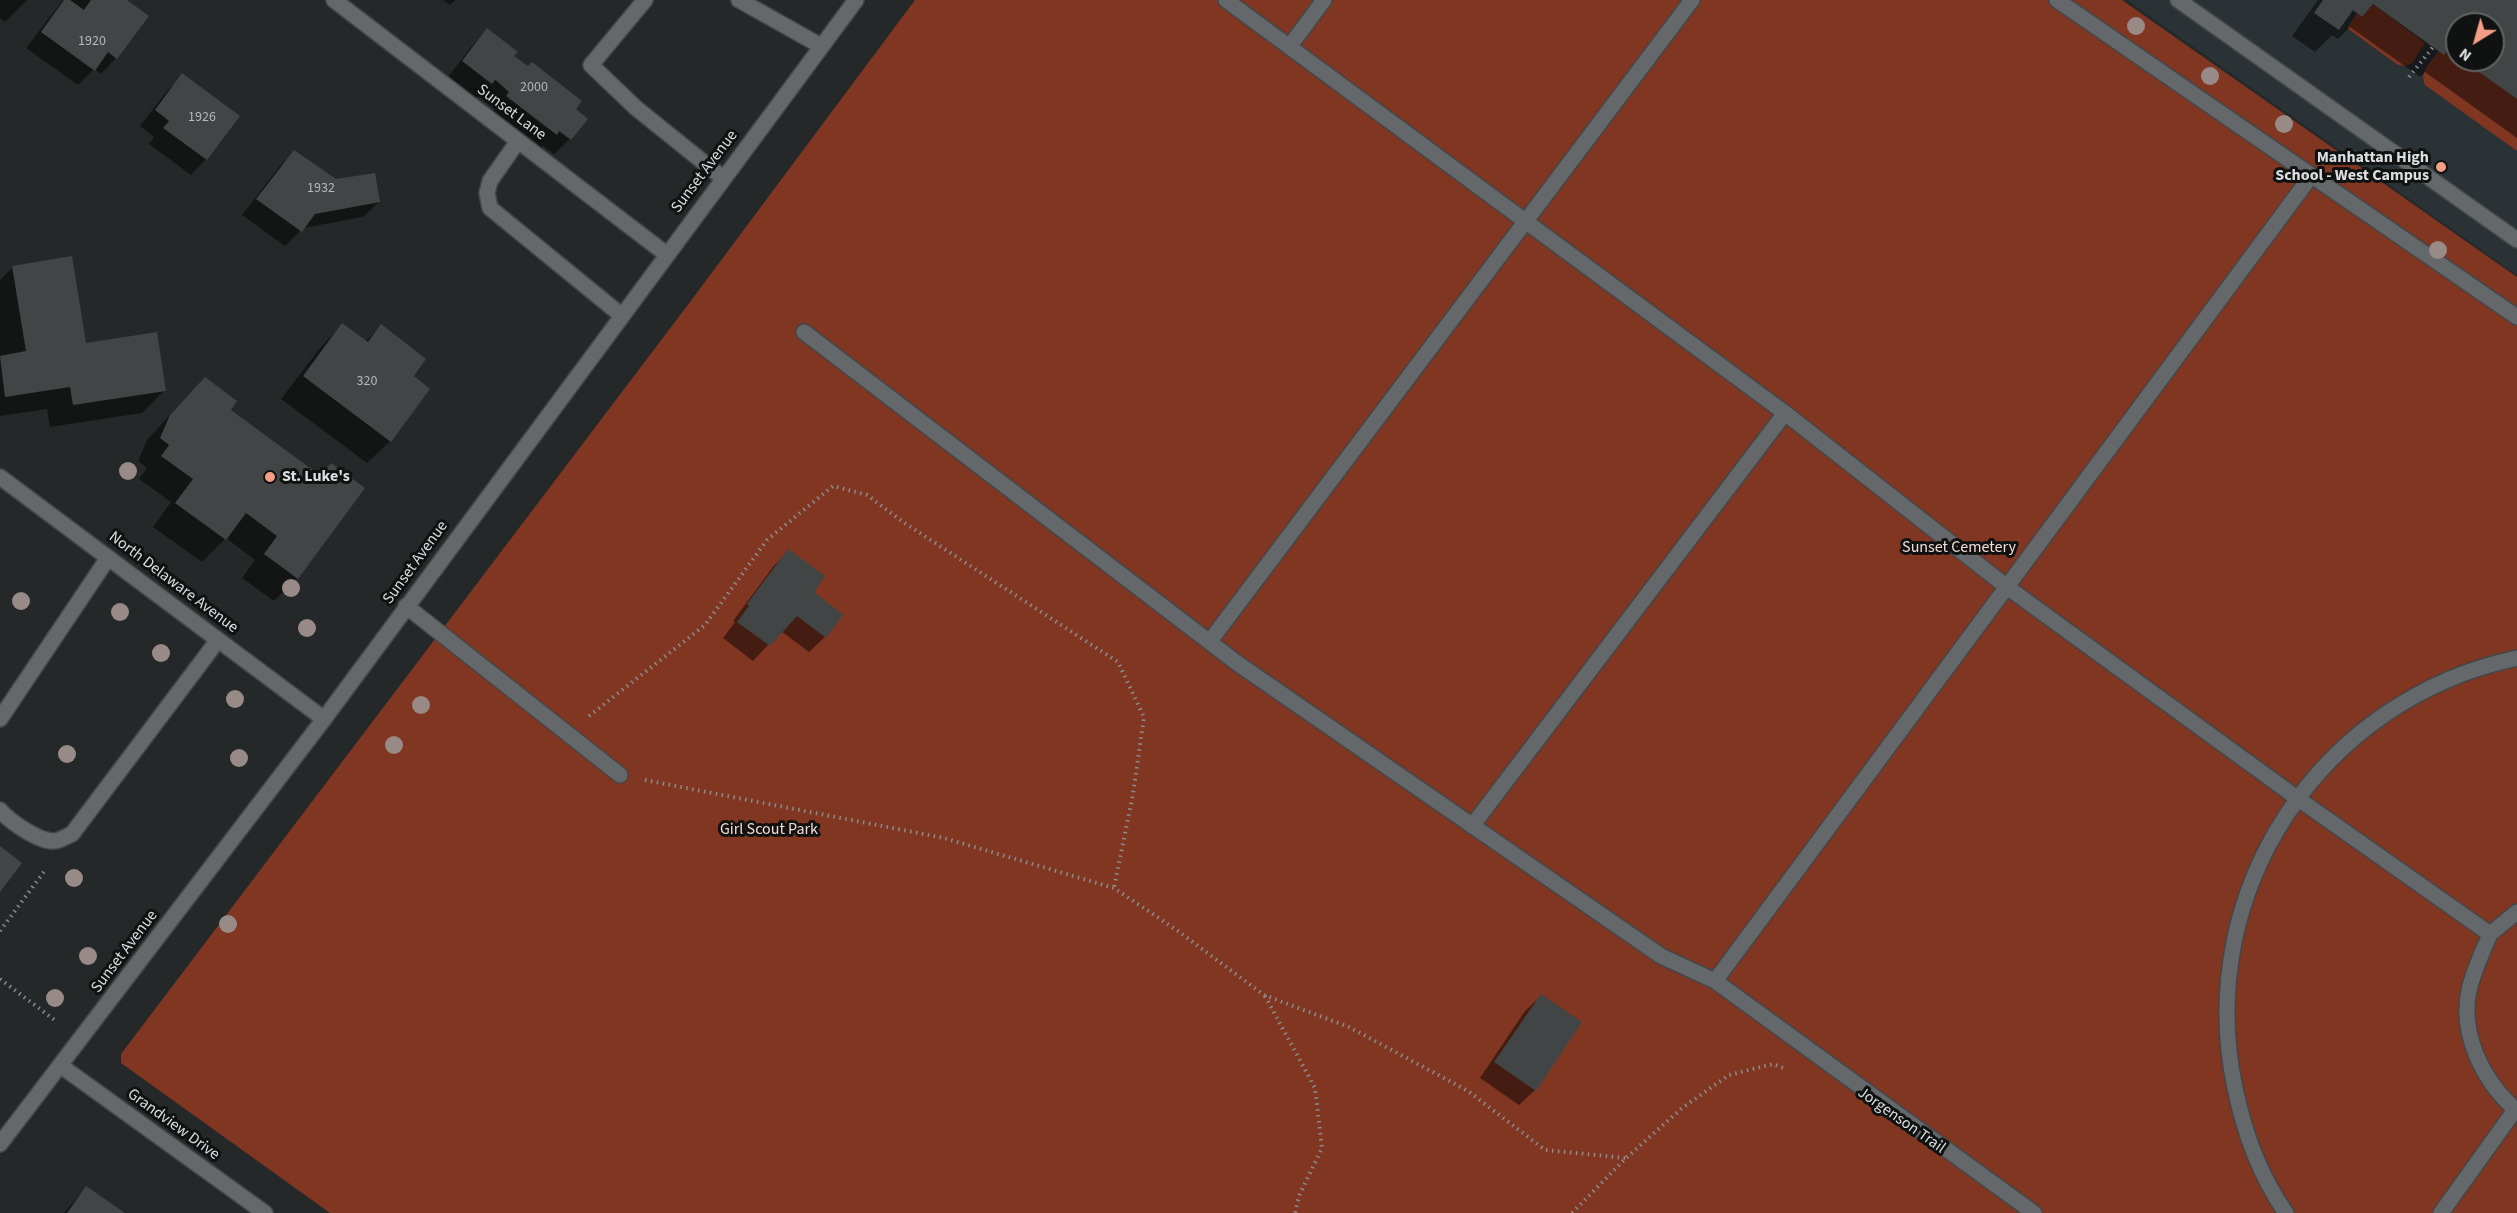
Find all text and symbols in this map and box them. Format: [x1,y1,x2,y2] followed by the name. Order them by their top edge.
[2445,12,2505,72] north arrow
[78,34,106,50] house number: 1920
[2455,43,2476,67] text: N
[520,80,548,96] house number: 2000
[473,81,549,145] street label: Sunset Lane
[188,110,216,126] house number: 1926
[668,127,742,217] street label: Sunset Avenue
[2275,148,2429,186] place label: Manhattan High School - West Campus
[2434,160,2448,174] marker: Manhattan High School - West Campus
[307,181,335,197] house number: 1932
[357,374,377,390] house number: 320
[282,467,350,487] place label: St. Luke's
[263,470,277,484] marker: St. Luke's
[379,518,453,608] street label: Sunset Avenue
[105,528,241,638] street label: North Delaware Avenue
[1902,538,2016,558] park label: Sunset Cemetery
[720,820,818,840] park label: Girl Scout Park
[88,907,162,997] street label: Sunset Avenue
[1853,1084,1949,1158] street label: Jorgenson Trail
[123,1085,223,1165] street label: Grandview Drive

